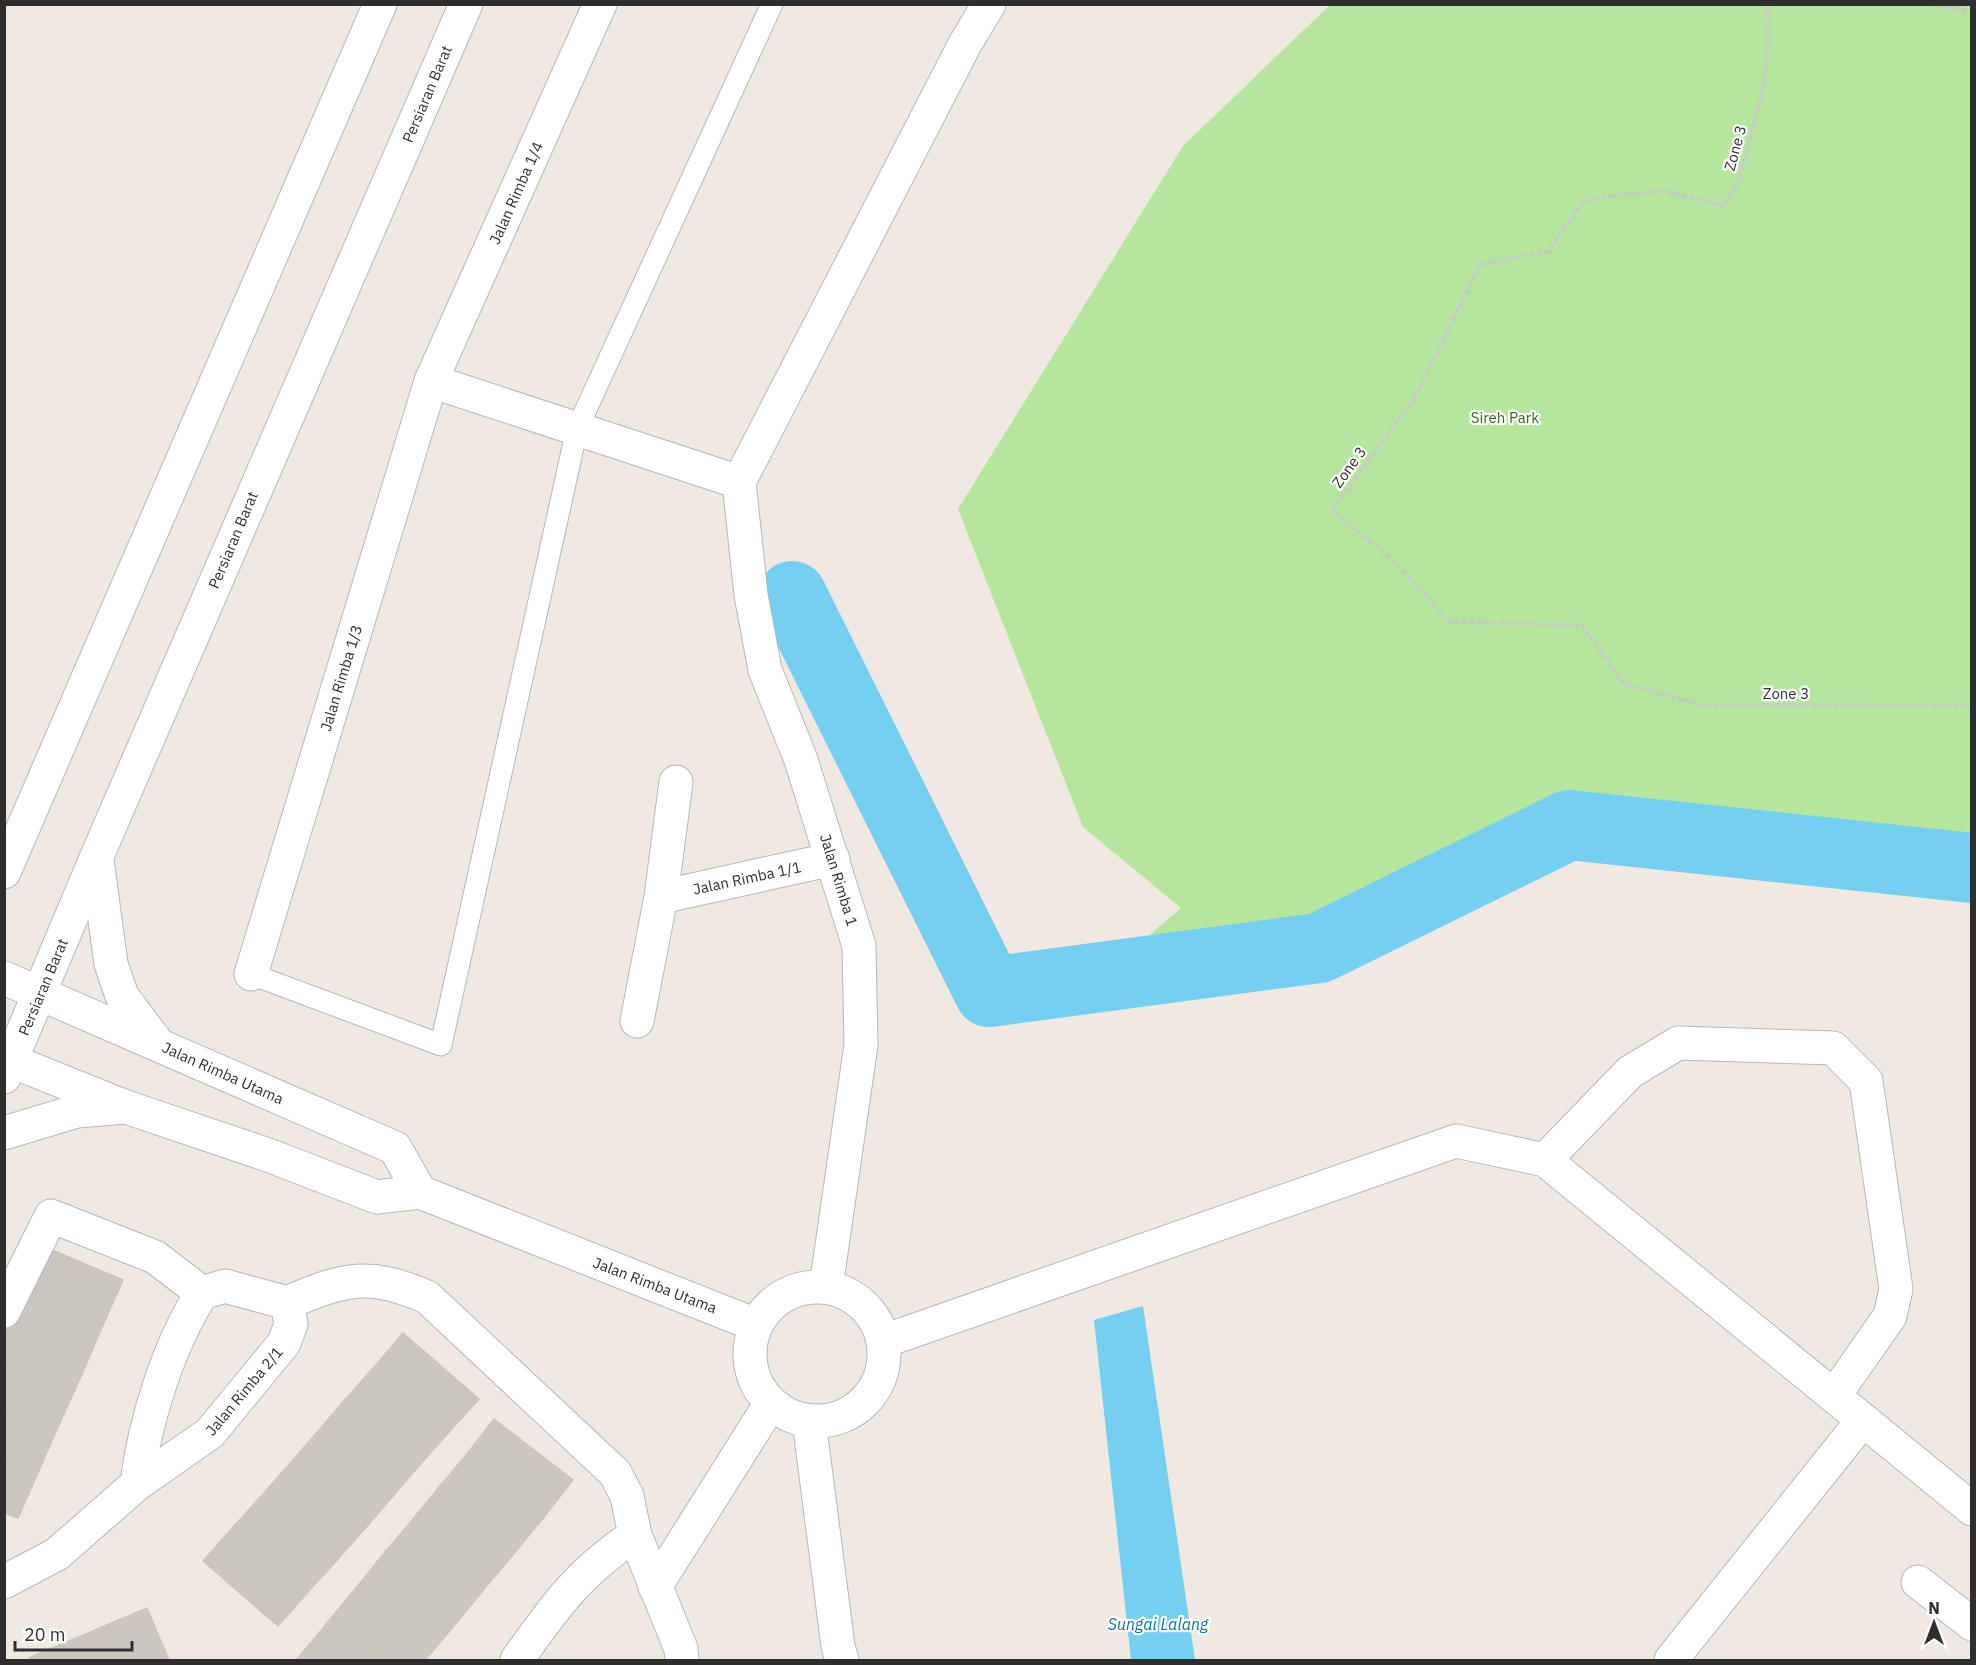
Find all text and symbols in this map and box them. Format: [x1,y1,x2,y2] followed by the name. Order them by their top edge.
[398,43,456,145] street label: Persiaran Barat
[1720,123,1750,173] street label: Zone 3
[485,139,547,247] street label: Jalan Rimba 1/4
[1471,408,1539,427] park label: Sireh Park
[1328,443,1370,491] street label: Zone 3
[204,489,262,591] street label: Persiaran Barat
[316,622,366,734] street label: Jalan Rimba 1/3
[1763,684,1809,703] street label: Zone 3
[816,832,862,928] street label: Jalan Rimba 1
[691,857,803,899] street label: Jalan Rimba 1/1
[14,936,72,1038] street label: Persiaran Barat
[159,1038,287,1108] street label: Jalan Rimba Utama
[590,1253,720,1317] street label: Jalan Rimba Utama
[201,1343,287,1439] street label: Jalan Rimba 2/1
[1904,1593,1964,1653] north arrow
[1928,1598,1940,1618] text: N
[15,1614,132,1652] scale bar
[1108,1614,1209,1634] water label: Sungai Lalang
[24,1623,66,1646] text: 20 m

